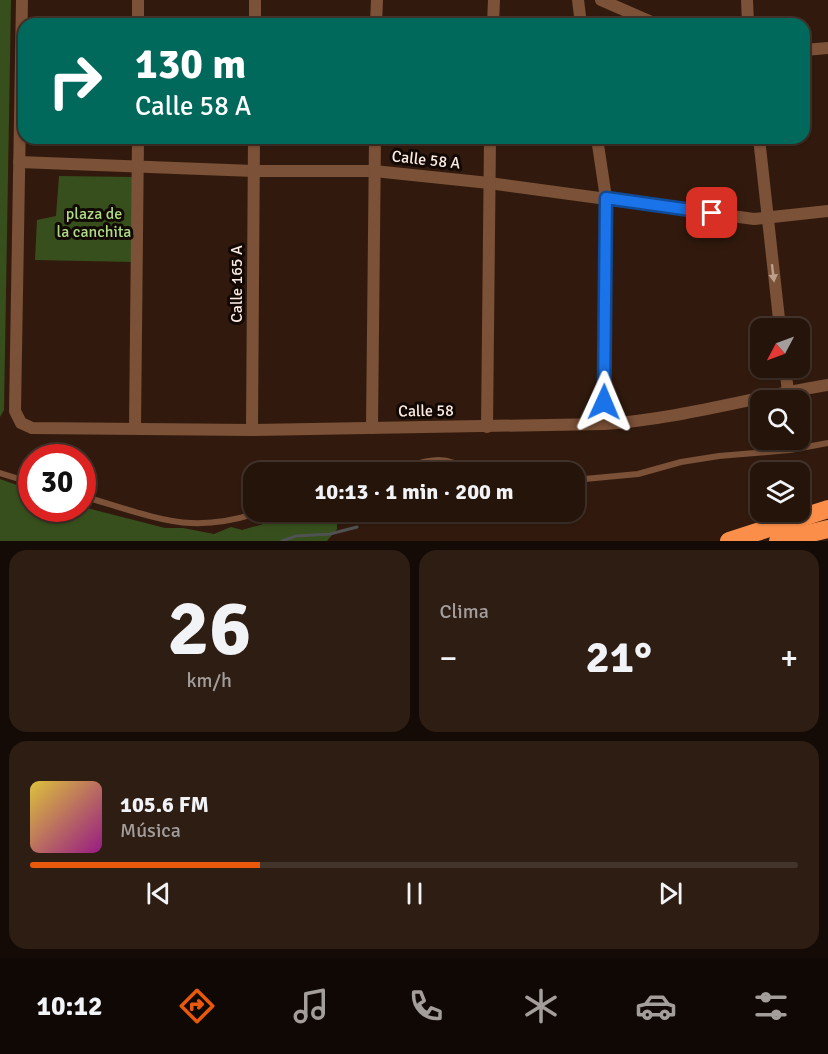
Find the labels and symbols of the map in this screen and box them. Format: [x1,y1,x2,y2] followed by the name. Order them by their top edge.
[391,146,461,174] street label: Calle 58 A
[686,187,737,238] pin
[57,204,131,242] park label: plaza de la canchita
[227,245,247,323] street label: Calle 165 A
[769,264,778,283] one-way arrow
[750,318,810,378] north arrow
[572,370,636,434] position arrow
[398,401,454,421] street label: Calle 58
[18,444,96,522] speed limit sign: 30

